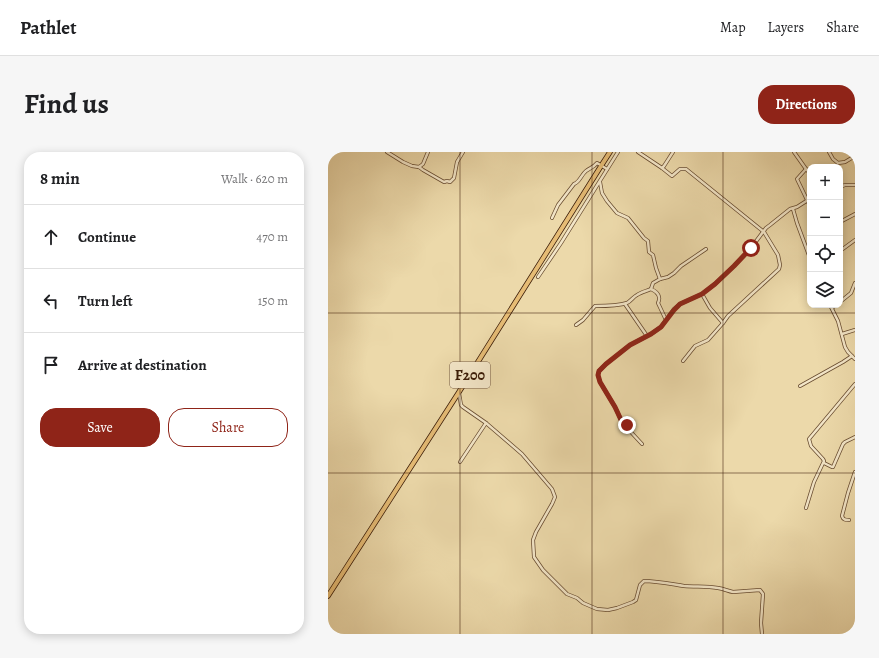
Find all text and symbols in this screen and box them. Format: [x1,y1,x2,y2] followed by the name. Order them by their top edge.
[20,15,76,41] text: Pathlet
[720,18,746,37] text: Map
[768,18,804,37] text: Layers
[826,18,859,37] text: Share
[24,85,109,123] text: Find us
[758,85,855,124] button: Directions
[807,164,843,308] map controls
[807,164,843,200] button: +
[40,167,80,190] text: 8 min
[221,170,288,187] text: Walk · 620 m
[807,200,843,236] button: −
[40,226,62,248] icon: ahead
[78,227,136,247] text: Continue
[256,228,288,245] text: 470 m
[807,236,843,272] button: locate
[742,239,760,257] route start
[807,272,843,308] button: layers
[40,290,62,312] icon: left
[78,291,133,311] text: Turn left
[258,292,288,309] text: 150 m
[40,354,62,376] icon: arrive
[78,355,207,375] text: Arrive at destination
[450,362,490,388] road number: F200
[40,408,160,447] button: Save
[168,408,288,447] button: Share
[618,416,636,434] route end

